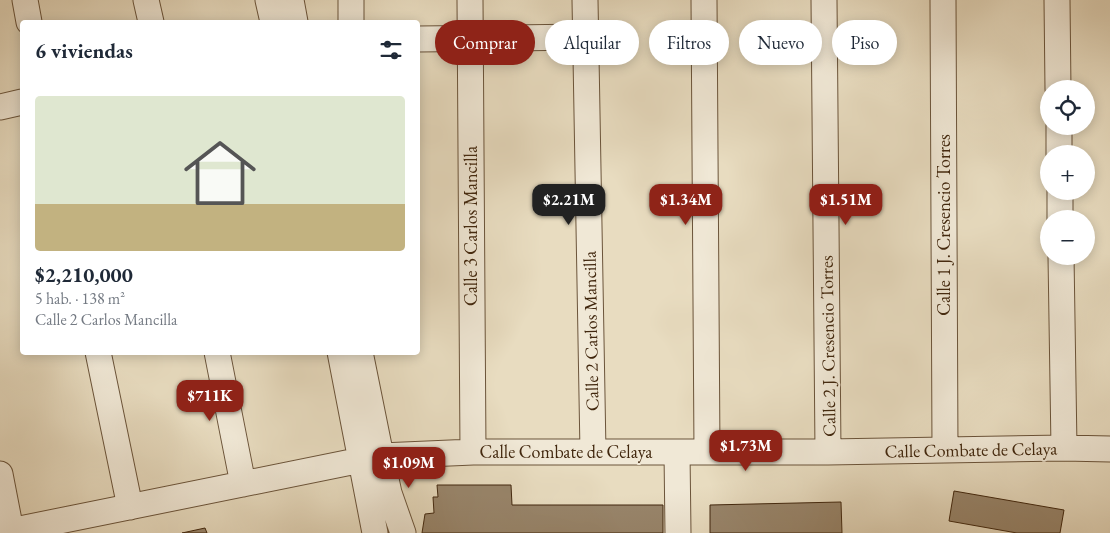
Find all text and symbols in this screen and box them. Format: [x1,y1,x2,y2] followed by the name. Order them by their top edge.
[435,20,535,65] chip: Comprar
[545,20,639,65] chip: Alquilar
[649,20,729,65] chip: Filtros
[739,20,822,65] chip: Nuevo
[832,20,897,65] chip: Piso
[377,36,405,64] icon: filters
[35,37,133,64] text: 6 viviendas
[1040,80,1095,265] map controls
[1040,80,1095,135] button: locate
[175,128,265,218] icon: home
[932,134,955,316] street label: Calle 1 J. Cresencio Torres
[459,145,482,306] street label: Calle 3 Carlos Mancilla
[1040,145,1095,200] button: +
[528,184,610,226] pin: $2.21M
[645,184,727,226] pin: $1.34M
[805,184,887,226] pin: $1.51M
[543,189,595,210] text: $2.21M
[660,189,712,210] text: $1.34M
[820,189,872,210] text: $1.51M
[1040,210,1095,265] button: −
[578,250,603,411] street label: Calle 2 Carlos Mancilla
[814,255,841,437] street label: Calle 2 J. Cresencio Torres
[35,261,133,288] text: $2,210,000
[35,288,125,309] text: 5 hab. · 138 m²
[35,309,177,330] text: Calle 2 Carlos Mancilla
[175,380,245,422] pin: $711K
[188,385,232,406] text: $711K
[705,430,787,472] pin: $1.73M
[720,435,772,456] text: $1.73M
[884,436,1058,463] street label: Calle Combate de Celaya
[480,440,653,463] street label: Calle Combate de Celaya
[368,446,450,489] pin: $1.09M
[383,452,435,473] text: $1.09M

